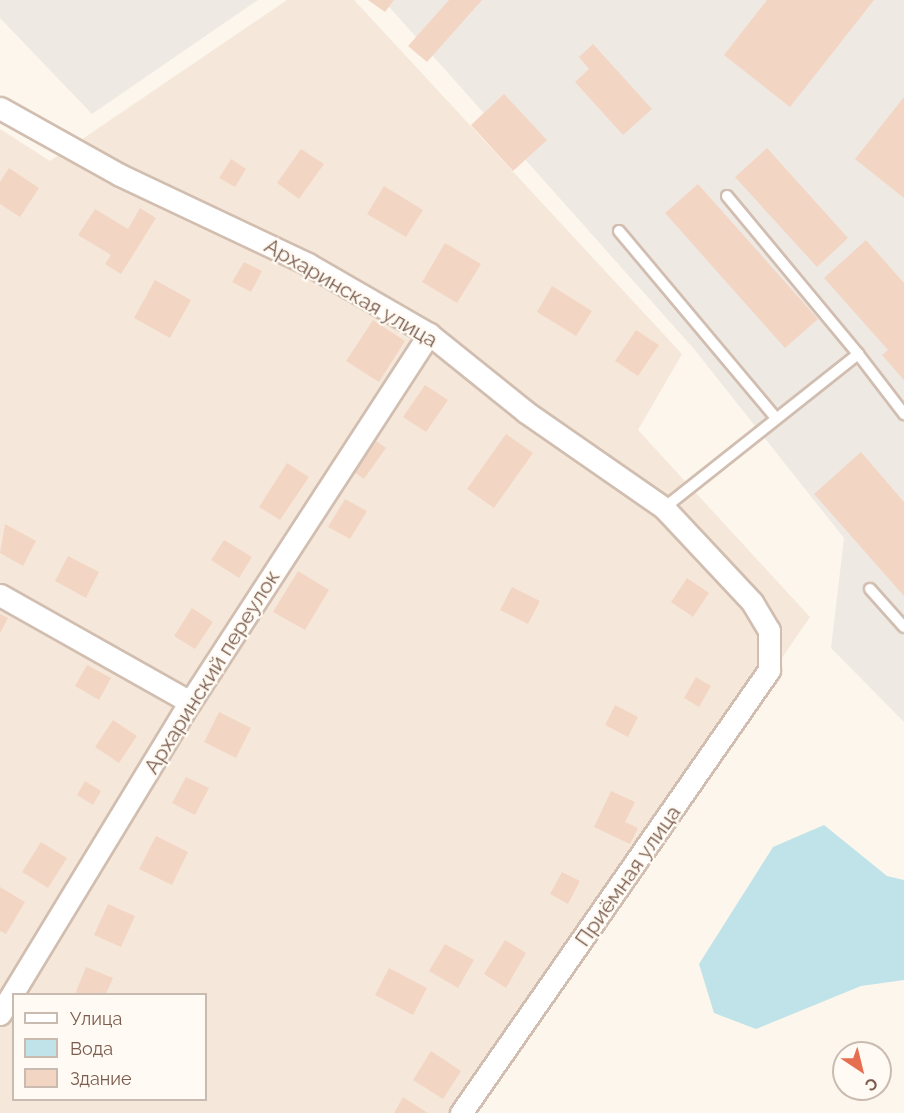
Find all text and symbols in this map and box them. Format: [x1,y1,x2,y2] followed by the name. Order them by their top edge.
[260,233,442,353] street label: Архаринская улица
[139,565,285,779] street label: Архаринский переулок
[570,800,686,952] street label: Приёмная улица
[12,993,207,1101] legend
[70,1008,122,1029] text: Улица
[70,1038,113,1059] text: Вода
[832,1041,892,1101] north arrow
[70,1068,132,1089] text: Здание
[862,1074,881,1095] text: С

